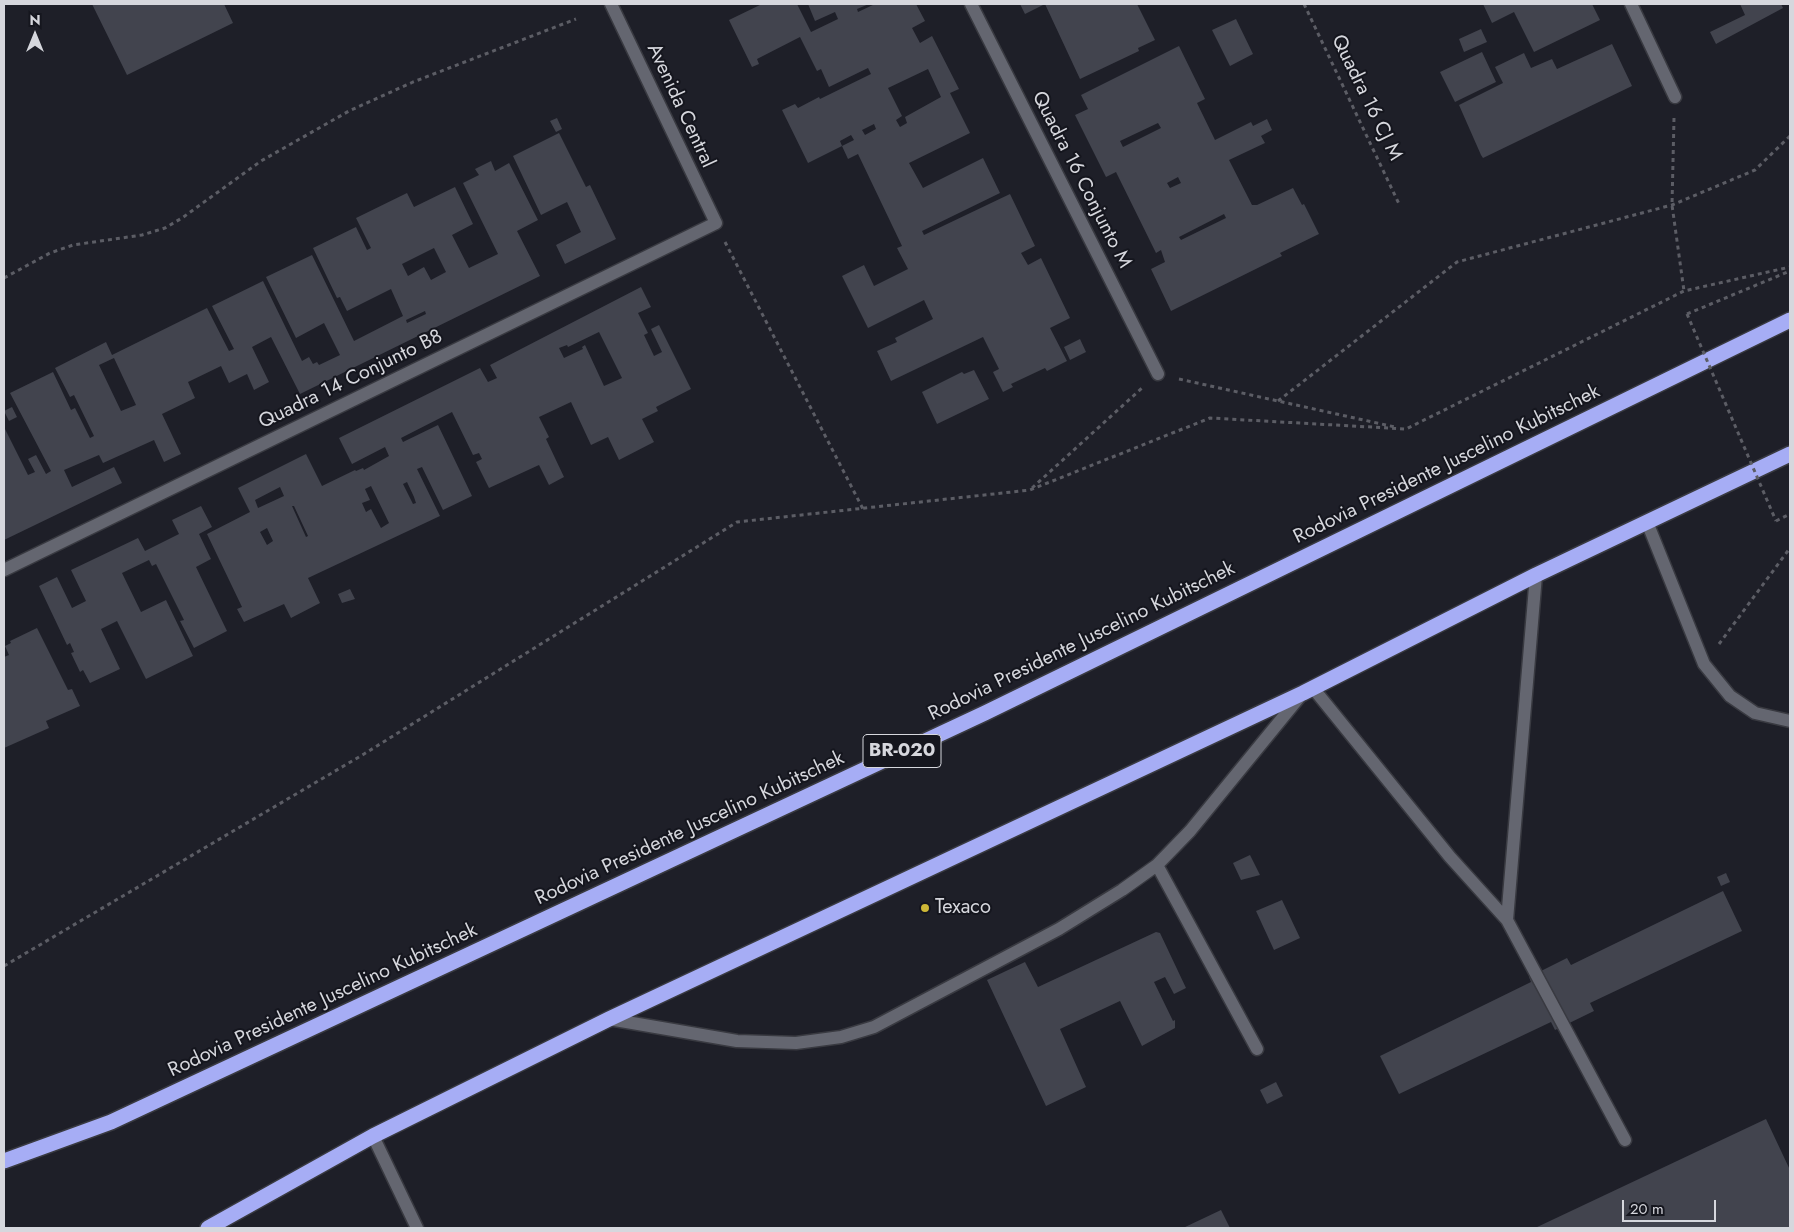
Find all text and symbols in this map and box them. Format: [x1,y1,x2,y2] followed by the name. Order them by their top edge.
[10,10,60,60] north arrow
[29,10,41,30] text: N
[1325,31,1407,165] street label: Quadra 16 CJ M
[641,40,719,172] street label: Avenida Central
[1026,88,1136,272] street label: Quadra 16 Conjunto M
[255,325,447,435] street label: Quadra 14 Conjunto B8
[1290,380,1604,550] street label: Rodovia Presidente Juscelino Kubitschek
[925,557,1239,727] street label: Rodovia Presidente Juscelino Kubitschek
[863,734,941,768] road number: BR-020
[532,747,848,911] street label: Rodovia Presidente Juscelino Kubitschek
[935,896,991,920] place label: Texaco
[919,902,931,914] marker: Texaco
[165,919,481,1083] street label: Rodovia Presidente Juscelino Kubitschek
[1624,1190,1718,1222] scale bar
[1630,1198,1664,1220] text: 20 m

